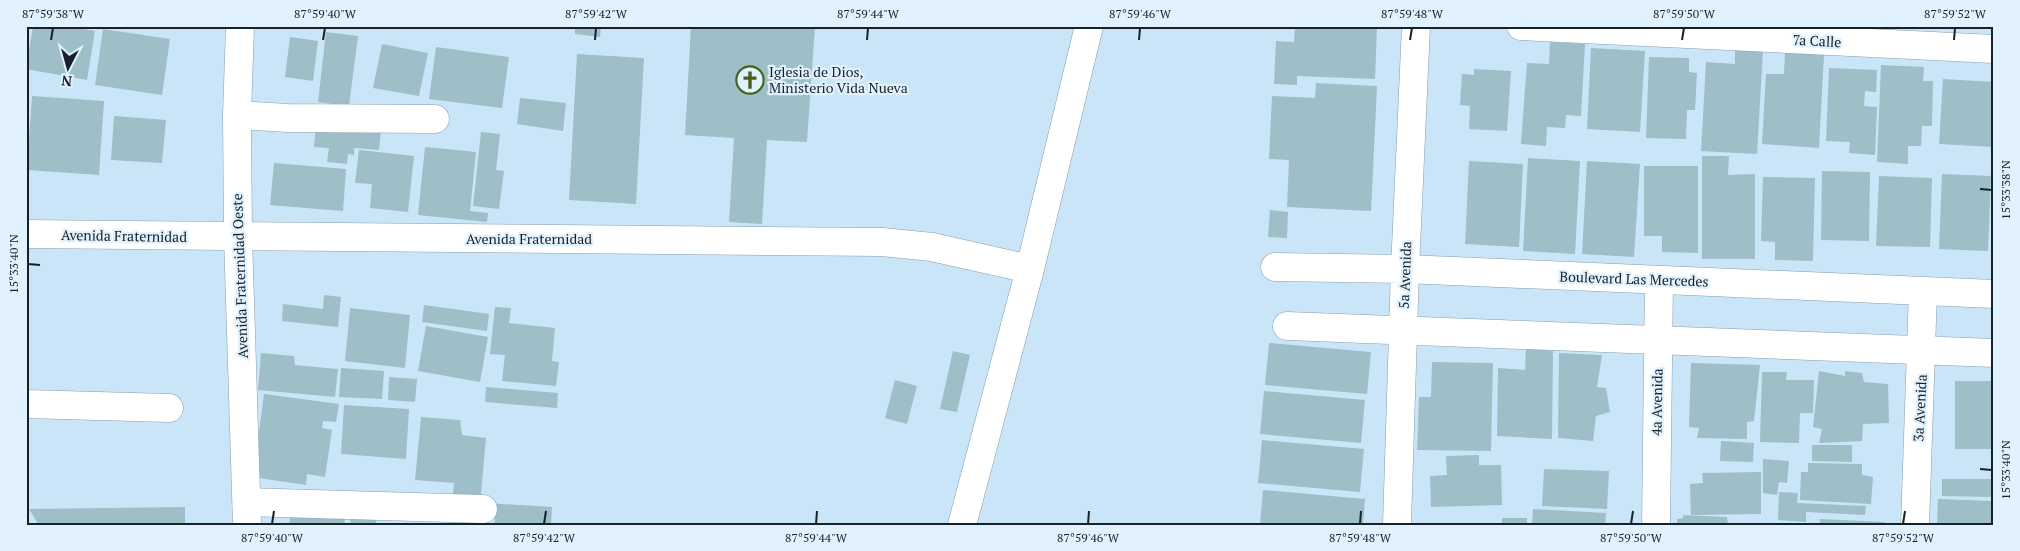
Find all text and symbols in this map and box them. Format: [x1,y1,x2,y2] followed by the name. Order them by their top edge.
[22,6,85,21] text: 87°59'38"W
[294,6,357,21] text: 87°59'40"W
[565,6,628,21] text: 87°59'42"W
[837,6,900,21] text: 87°59'44"W
[1109,6,1172,21] text: 87°59'46"W
[1381,6,1444,21] text: 87°59'48"W
[1653,6,1716,21] text: 87°59'50"W
[1924,6,1987,21] text: 87°59'52"W
[1792,30,1842,51] street label: 7a Calle
[42,42,92,92] north arrow
[769,62,908,97] place label: Iglesia de Dios, Ministerio Vida Nueva
[735,65,765,95] church icon: Iglesia de Dios, Ministerio Vida Nueva
[60,71,73,91] text: N
[1998,160,2013,220] text: 15°33'38"N
[227,193,252,359] street label: Avenida Fraternidad Oeste
[61,225,187,246] street label: Avenida Fraternidad
[466,229,592,248] street label: Avenida Fraternidad
[6,234,21,294] text: 15°33'40"N
[1394,241,1415,309] street label: 5a Avenida
[1559,266,1709,291] street label: Boulevard Las Mercedes
[1646,368,1667,436] street label: 4a Avenida
[1908,374,1931,442] street label: 3a Avenida
[1998,440,2013,500] text: 15°33'40"N
[241,530,304,545] text: 87°59'40"W
[513,530,576,545] text: 87°59'42"W
[785,530,848,545] text: 87°59'44"W
[1057,530,1120,545] text: 87°59'46"W
[1329,530,1392,545] text: 87°59'48"W
[1600,530,1663,545] text: 87°59'50"W
[1872,530,1935,545] text: 87°59'52"W

